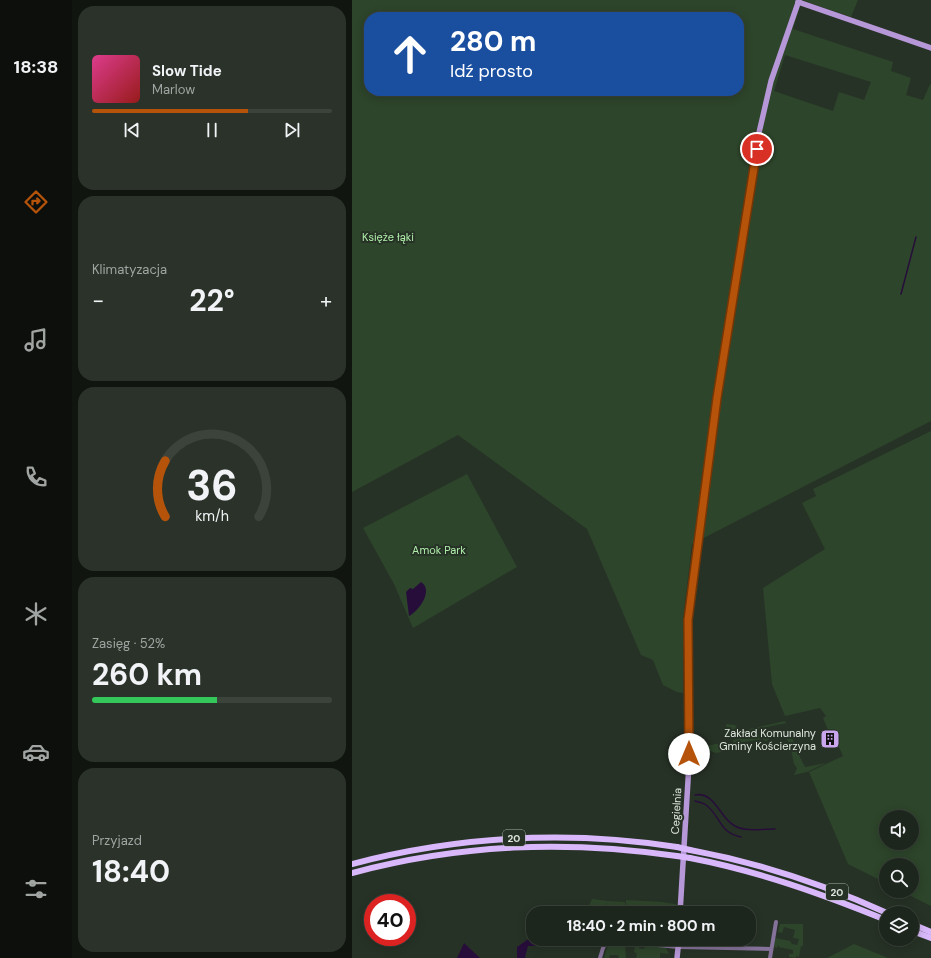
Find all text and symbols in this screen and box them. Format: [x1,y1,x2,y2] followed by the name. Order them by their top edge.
[450,23,536,60] text: 280 m
[384,28,436,80] icon: ahead
[14,55,58,79] text: 18:38
[450,59,533,83] text: Idź prosto
[152,61,222,81] text: Slow Tide
[152,81,195,98] text: Marlow
[121,119,143,141] icon: previous
[201,119,223,141] icon: pause
[281,119,303,141] icon: next
[740,132,774,166] pin
[746,138,768,160] icon: arrive
[22,188,50,216] icon: directions
[362,230,414,244] park label: Księże łąki
[92,261,167,278] text: Klimatyzacja
[189,281,235,320] text: 22°
[92,286,104,315] text: −
[320,286,332,315] text: +
[22,326,50,354] icon: music
[186,459,238,513] text: 36
[22,463,50,491] icon: phone
[195,507,229,525] text: km/h
[412,543,466,557] park label: Amok Park
[22,600,50,628] icon: climate
[92,635,165,652] text: Zasięg · 52%
[92,655,202,694] text: 260 km
[719,726,816,753] place label: Zakład Komunalny Gminy Kościerzyna
[819,728,841,750] building icon: Zakład Komunalny Gminy Kościerzyna
[668,733,710,775] position arrow
[22,738,50,766] icon: car
[668,787,684,835] street label: Cegielnia
[879,810,919,946] map controls
[879,810,919,850] button: sound
[503,830,525,846] road number: 20
[92,832,142,849] text: Przyjazd
[92,852,170,891] text: 18:40
[879,858,919,898] button: search
[22,875,50,903] icon: filters
[826,884,848,900] road number: 20
[364,894,416,946] speed limit sign: 40
[879,906,919,946] button: layers
[567,916,715,936] text: 18:40 · 2 min · 800 m

